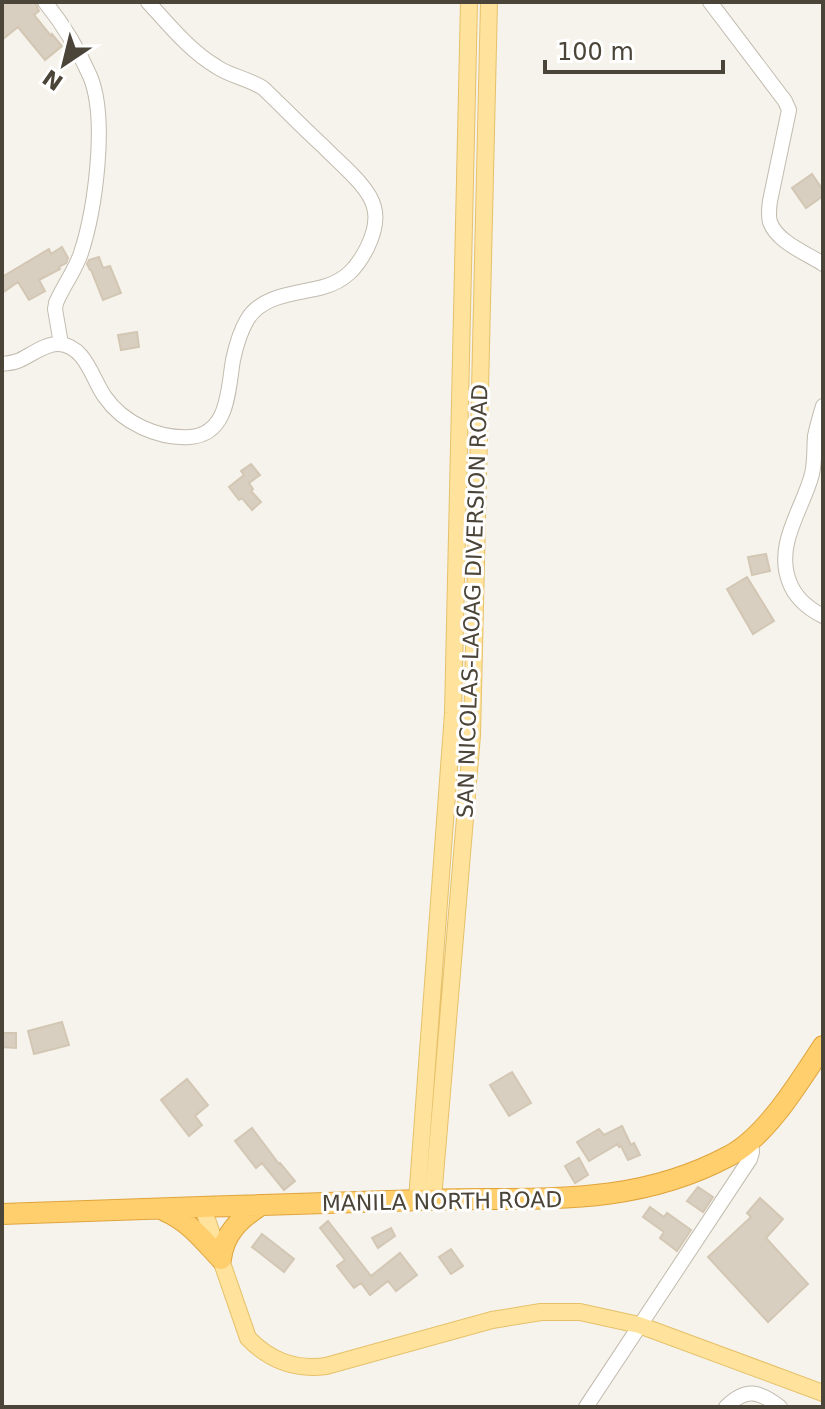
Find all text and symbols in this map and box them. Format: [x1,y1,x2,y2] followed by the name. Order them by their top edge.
[24,24,104,104] north arrow
[545,24,723,74] scale bar
[557,38,634,66] text: 100 m
[38,64,68,95] text: N
[452,384,493,819] street label: SAN NICOLAS-LAOAG DIVERSION ROAD
[322,1187,562,1216] street label: MANILA NORTH ROAD

